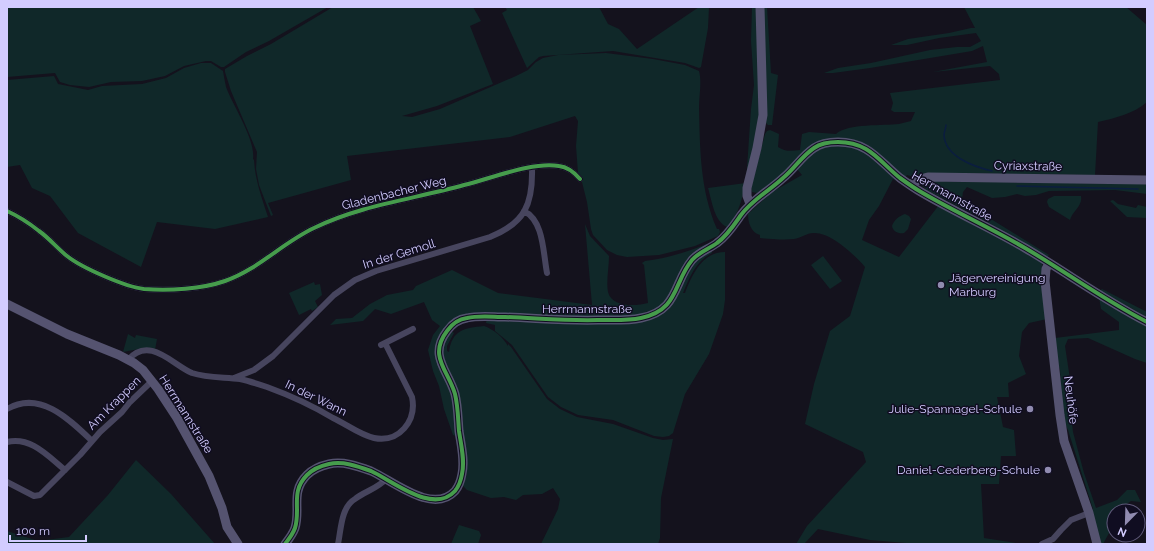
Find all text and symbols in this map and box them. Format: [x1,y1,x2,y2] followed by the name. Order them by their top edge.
[994,158,1062,174] street label: Cyriaxstraße
[909,168,995,224] street label: Herrmannstraße
[340,173,448,213] street label: Gladenbacher Weg
[361,236,438,272] street label: In der Gemoll
[949,271,1045,299] place label: Jägervereinigung Marburg
[936,280,946,290] marker: Jägervereinigung Marburg
[542,302,632,316] street label: Herrmannstraße
[156,372,216,456] street label: Herrmannstraße
[84,373,144,433] street label: Am Krappen
[1061,375,1081,425] street label: Neuhöfe
[283,377,349,419] street label: In der Wann
[889,402,1022,416] place label: Julie-Spannagel-Schule
[1025,404,1035,414] marker: Julie-Spannagel-Schule
[897,463,1040,477] place label: Daniel-Cederberg-Schule
[1043,465,1053,475] marker: Daniel-Cederberg-Schule
[1106,503,1146,543] north arrow
[10,517,86,543] scale bar
[16,524,50,538] text: 100 m
[1116,524,1129,539] text: N

